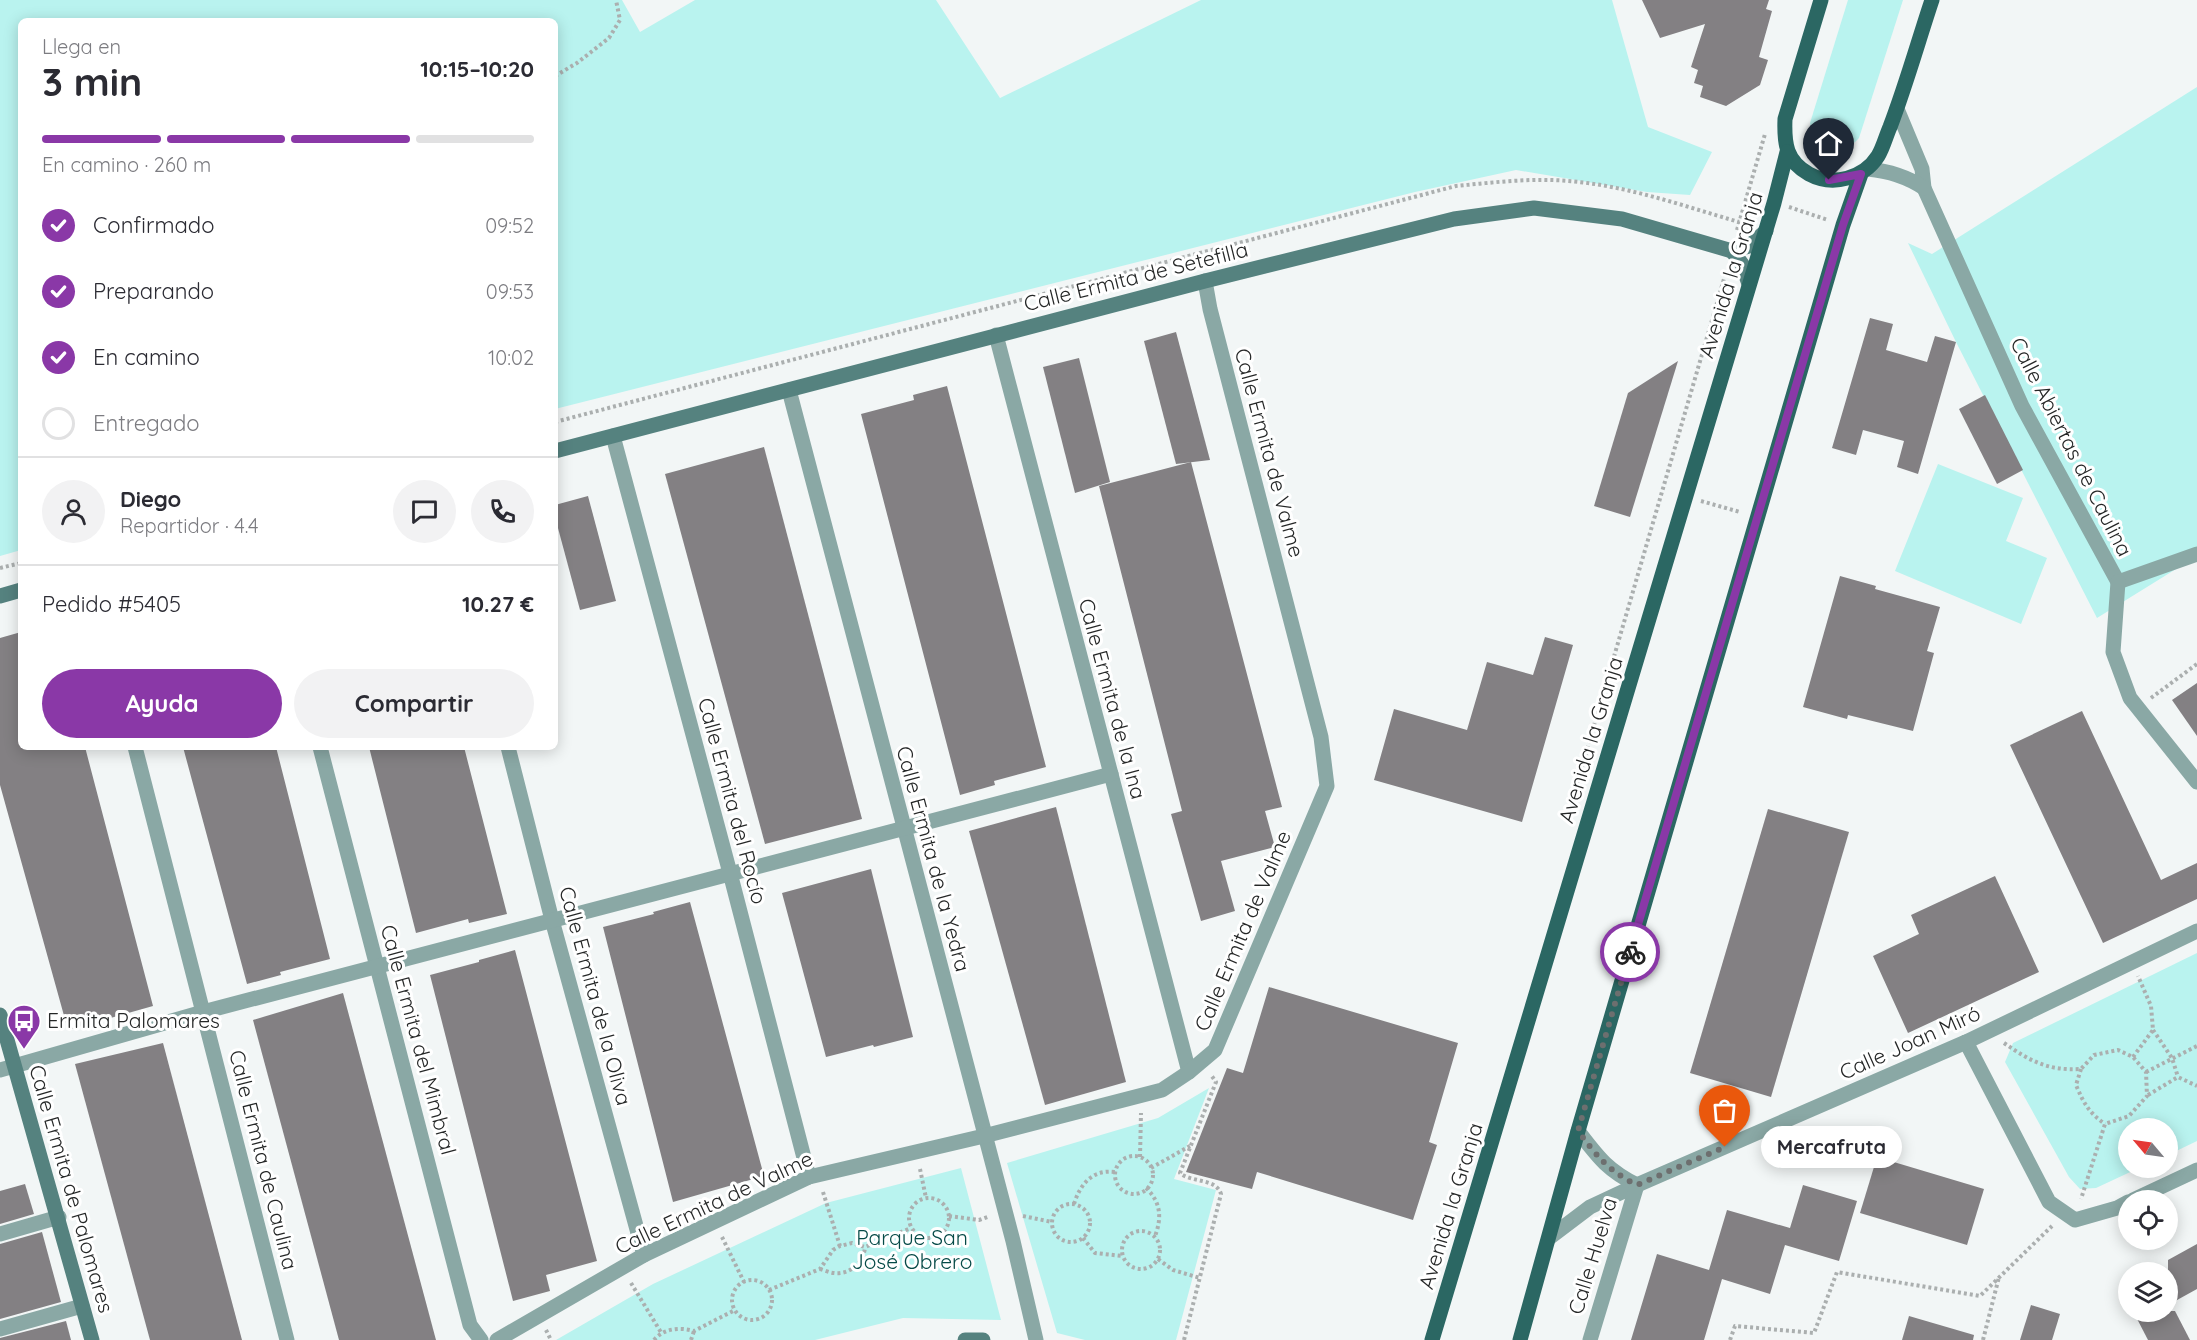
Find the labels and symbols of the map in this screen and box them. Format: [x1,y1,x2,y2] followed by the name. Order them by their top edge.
[1803,118,1854,180] pin
[1692,188,1768,361] street label: Avenida la Granja
[1021,236,1250,316] street label: Calle Ermita de Setefilla
[2005,333,2138,560] street label: Calle Abiertas de Caulina
[1230,345,1310,560] street label: Calle Ermita de Valme
[1074,596,1152,802] street label: Calle Ermita de la Ina
[1552,653,1628,826] street label: Avenida la Granja
[693,695,773,907] street label: Calle Ermita del Rocío
[891,743,977,974] street label: Calle Ermita de la Yedra
[1188,826,1296,1035] street label: Calle Ermita de Valme
[554,883,638,1108] street label: Calle Ermita de la Oliva
[376,922,462,1158] street label: Calle Ermita del Mimbral
[1600,922,1660,982] courier
[1835,999,1984,1085] street label: Calle Joan Miró
[6,1003,42,1050] bus stop icon: Ermita Palomares
[47,1007,220,1033] place label: Ermita Palomares
[224,1047,304,1272] street label: Calle Ermita de Caulina
[24,1062,120,1316] street label: Calle Ermita de Palomares
[1699,1085,1750,1147] pin
[2118,1118,2178,1178] north arrow
[1412,1119,1488,1292] street label: Avenida la Granja
[1761,1126,1902,1168] callout: Mercafruta
[611,1145,817,1259] street label: Calle Ermita de Valme
[1562,1194,1622,1317] street label: Calle Huelva
[852,1224,972,1274] park label: Parque San José Obrero

